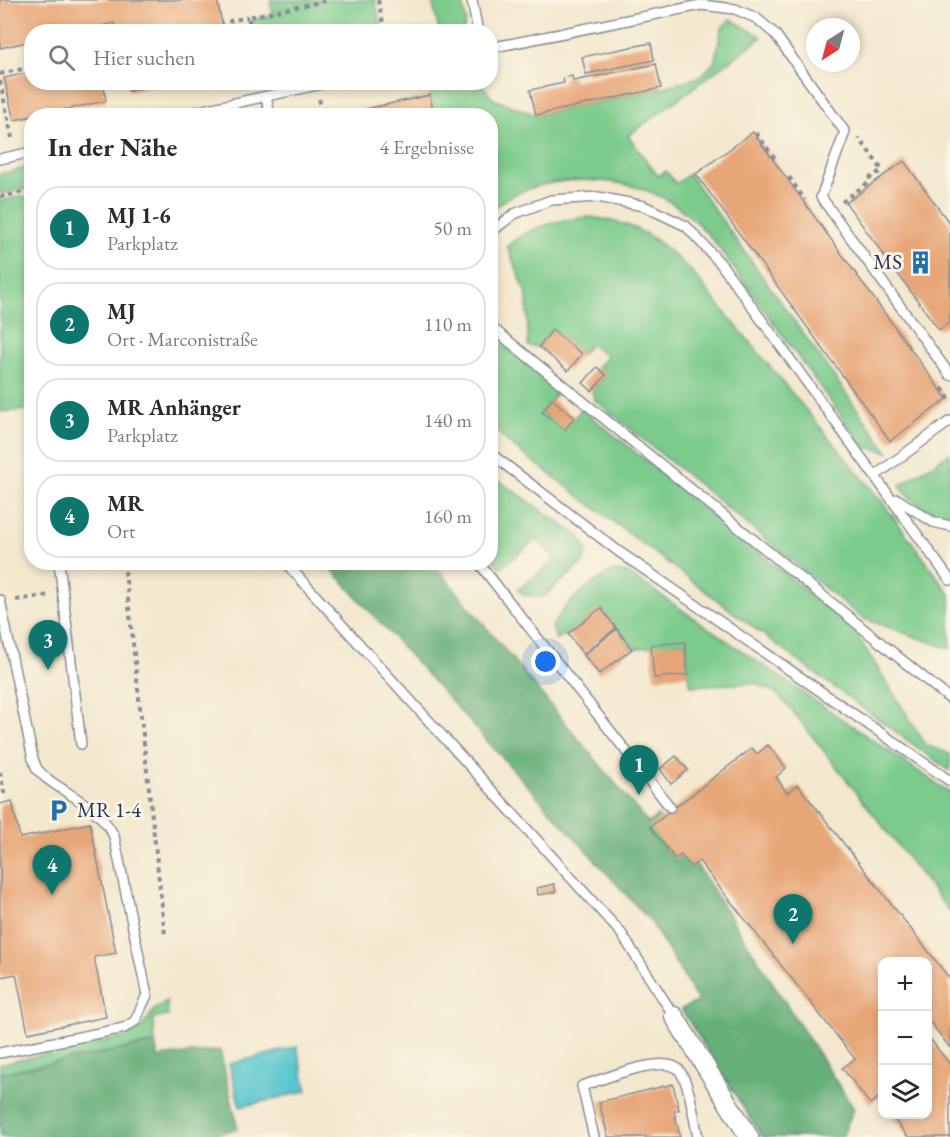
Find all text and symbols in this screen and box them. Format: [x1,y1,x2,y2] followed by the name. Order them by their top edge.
[806,18,860,72] north arrow
[24,24,498,90] search box
[45,41,78,74] icon: search
[93,43,196,72] text: Hier suchen
[48,130,177,164] text: In der Nähe
[379,134,474,160] text: 4 Ergebnisse
[107,201,171,230] text: MJ 1-6
[64,215,75,241] text: 1
[433,215,472,241] text: 50 m
[107,230,178,256] text: Parkplatz
[873,248,902,275] place label: MS
[907,249,933,275] building icon: MS
[107,297,135,326] text: MJ
[64,311,75,337] text: 2
[424,311,472,337] text: 110 m
[107,326,258,352] text: Ort · Marconistraße
[107,393,241,422] text: MR Anhänger
[64,407,75,433] text: 3
[424,407,472,433] text: 140 m
[107,422,178,448] text: Parkplatz
[107,489,144,518] text: MR
[64,503,75,529] text: 4
[424,503,472,529] text: 160 m
[107,518,135,544] text: Ort
[28,620,68,670] pin: 3
[531,647,560,676] your location
[620,746,658,795] pin: 1
[77,796,142,823] place label: MR 1-4
[46,797,72,823] parking icon: MR 1-4
[32,846,72,895] pin: 4
[774,894,812,944] pin: 2
[878,957,932,1119] map controls
[878,957,932,1011] button: +
[878,1011,932,1065] button: −
[878,1065,932,1119] button: layers

